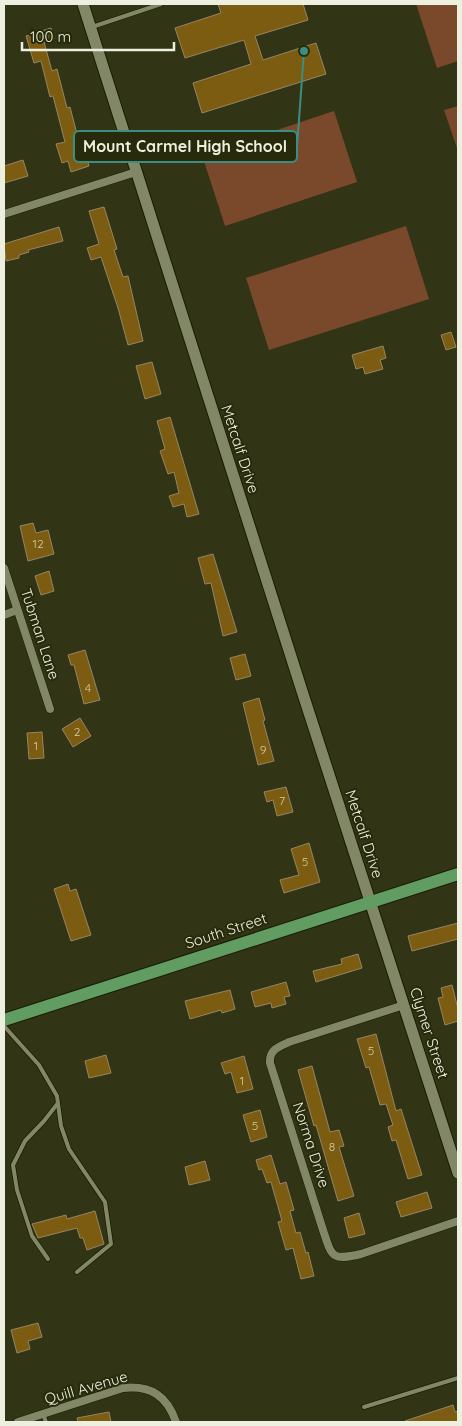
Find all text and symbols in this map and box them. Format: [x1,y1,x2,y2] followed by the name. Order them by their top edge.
[22,20,175,52] scale bar
[30,27,71,46] text: 100 m
[74,131,297,162] callout: Mount Carmel High School
[83,136,287,156] text: Mount Carmel High School
[217,402,264,495] street label: Metcalf Drive
[32,536,44,551] house number: 12
[17,586,64,682] street label: Tubman Lane
[85,680,91,695] house number: 4
[74,724,81,739] house number: 2
[34,738,38,753] house number: 1
[260,742,267,757] house number: 9
[341,787,388,880] street label: Metcalf Drive
[279,793,285,808] house number: 7
[302,854,308,869] house number: 5
[183,908,269,953] street label: South Street
[406,985,453,1081] street label: Clymer Street
[368,1043,374,1058] house number: 5
[240,1073,244,1088] house number: 1
[289,1100,334,1190] street label: Norma Drive
[252,1118,258,1133] house number: 5
[329,1139,335,1154] house number: 8
[42,1367,130,1408] street label: Quill Avenue

